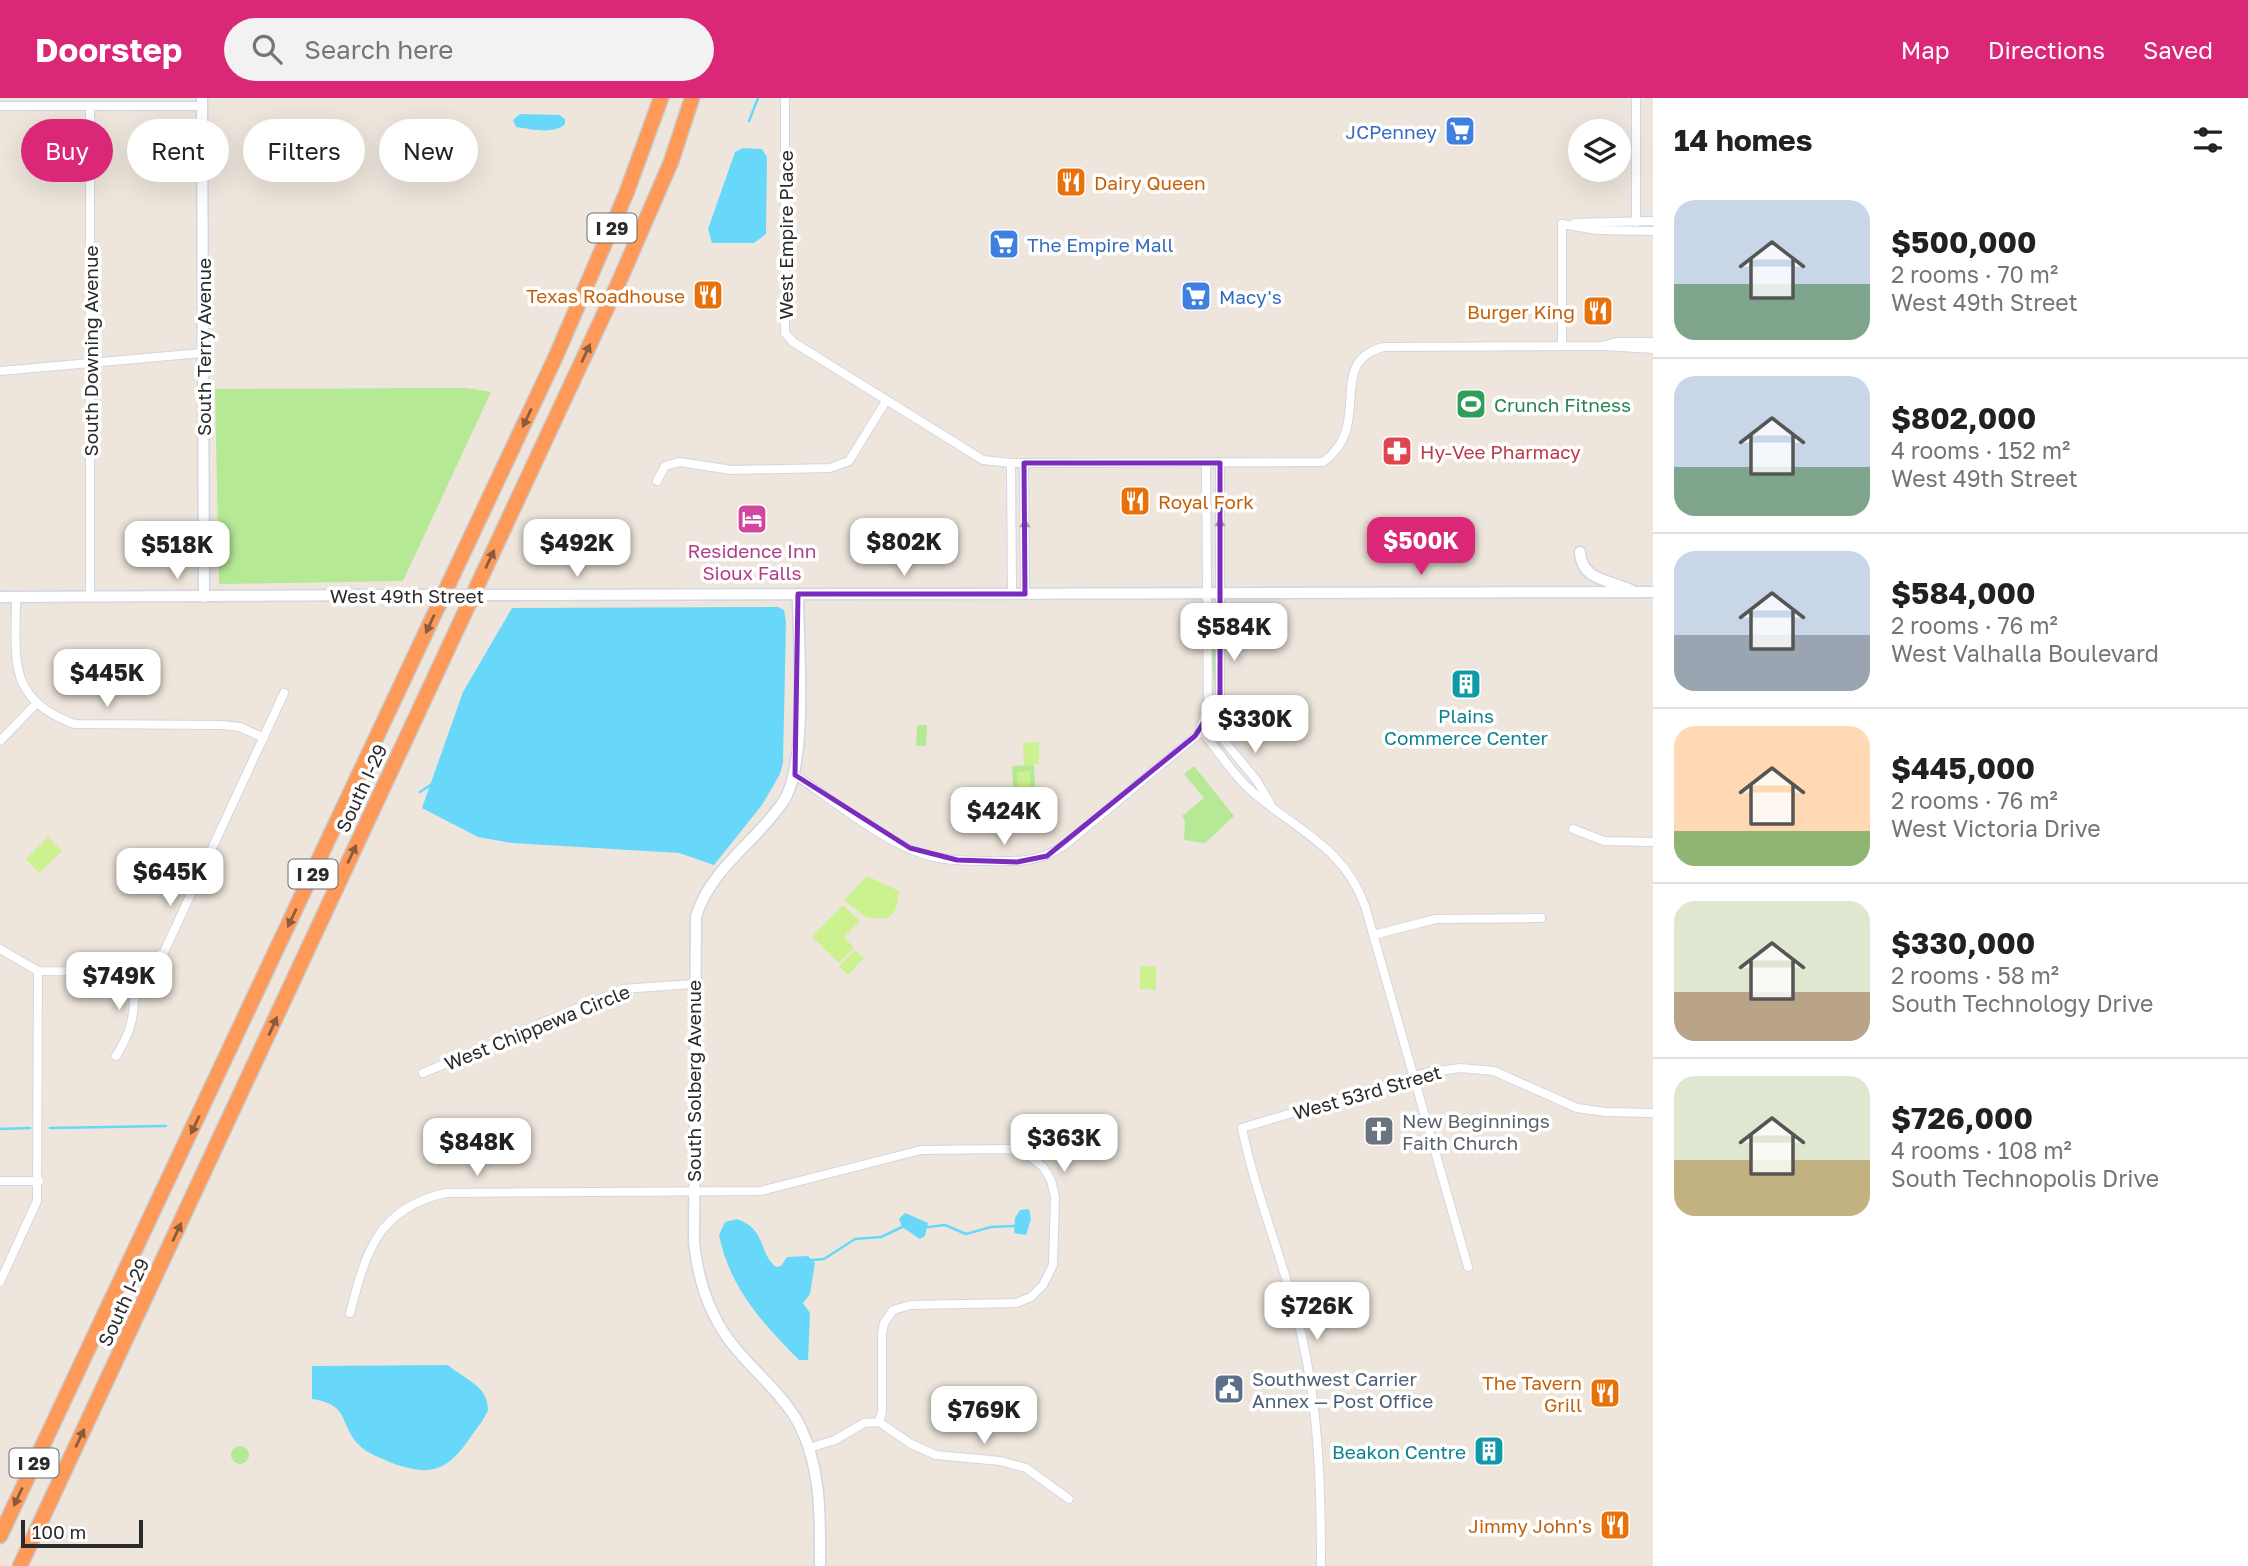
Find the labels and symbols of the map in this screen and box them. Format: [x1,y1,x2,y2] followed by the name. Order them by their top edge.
[1443,114,1477,148] supermarket icon: JCPenney
[1346,120,1437,143] place label: JCPenney
[774,150,797,320] street label: West Empire Place
[1054,165,1088,199] restaurant icon: Dairy Queen
[1094,171,1206,194] place label: Dairy Queen
[588,214,636,243] road number: I 29
[987,227,1021,261] supermarket icon: The Empire Mall
[1027,233,1174,256] place label: The Empire Mall
[79,246,102,456] street label: South Downing Avenue
[192,258,215,436] street label: South Terry Avenue
[691,278,725,312] restaurant icon: Texas Roadhouse
[1179,279,1213,313] supermarket icon: Macy's
[526,284,685,307] place label: Texas Roadhouse
[1219,285,1282,308] place label: Macy's
[1581,294,1615,328] restaurant icon: Burger King
[1467,300,1575,323] place label: Burger King
[580,343,592,363] one-way arrow
[1454,387,1488,421] sports icon: Crunch Fitness
[1494,393,1631,416] place label: Crunch Fitness
[521,408,533,428] one-way arrow
[1380,434,1414,468] pharmacy icon: Hy-Vee Pharmacy
[1420,440,1581,463] place label: Hy-Vee Pharmacy
[1118,484,1152,518] restaurant icon: Royal Fork
[1158,490,1254,513] place label: Royal Fork
[735,502,769,536] hotel icon: Residence Inn Sioux Falls
[1019,517,1031,539] one-way arrow
[1214,517,1226,539] one-way arrow
[855,518,953,578] pin: $802K
[1372,518,1470,577] pin: $500K
[528,519,626,579] pin: $492K
[128,522,226,581] pin: $518K
[688,539,816,584] place label: Residence Inn Sioux Falls
[484,549,496,569] one-way arrow
[330,584,484,607] street label: West 49th Street
[1185,603,1283,663] pin: $584K
[424,614,436,634] one-way arrow
[58,650,156,709] pin: $445K
[1449,667,1483,701] building icon: Plains Commerce Center
[1206,696,1304,755] pin: $330K
[1384,704,1548,749] place label: Plains Commerce Center
[331,740,391,836] street label: South I-29
[955,788,1053,847] pin: $424K
[346,843,357,864] one-way arrow
[121,848,219,908] pin: $645K
[288,860,338,888] road number: I 29
[286,908,297,929] one-way arrow
[70,953,168,1012] pin: $749K
[441,979,633,1075] street label: West Chippewa Circle
[682,980,705,1182] street label: South Solberg Avenue
[268,1015,279,1036] one-way arrow
[1290,1060,1444,1124] street label: West 53rd Street
[1402,1109,1550,1154] place label: New Beginnings Faith Church
[190,1114,201,1135] one-way arrow
[1015,1114,1113,1174] pin: $363K
[1362,1114,1396,1148] church icon: New Beginnings Faith Church
[428,1118,526,1178] pin: $848K
[171,1222,183,1242] one-way arrow
[93,1254,153,1350] street label: South I-29
[1268,1282,1366,1342] pin: $726K
[1252,1367,1433,1412] place label: Southwest Carrier Annex — Post Office
[1482,1371,1582,1416] place label: The Tavern Grill
[1212,1372,1246,1406] public building icon: Southwest Carrier Annex — Post Office
[1588,1376,1622,1410] restaurant icon: The Tavern Grill
[935,1386,1033,1446] pin: $769K
[74,1428,86,1448] one-way arrow
[1472,1434,1506,1468] building icon: Beakon Centre
[1332,1440,1466,1463] place label: Beakon Centre
[9,1448,58,1478] road number: I 29
[13,1487,24,1507] one-way arrow
[1598,1508,1632,1542] restaurant icon: Jimmy John's
[1468,1514,1592,1537] place label: Jimmy John's
[21,1517,144,1549] scale bar

